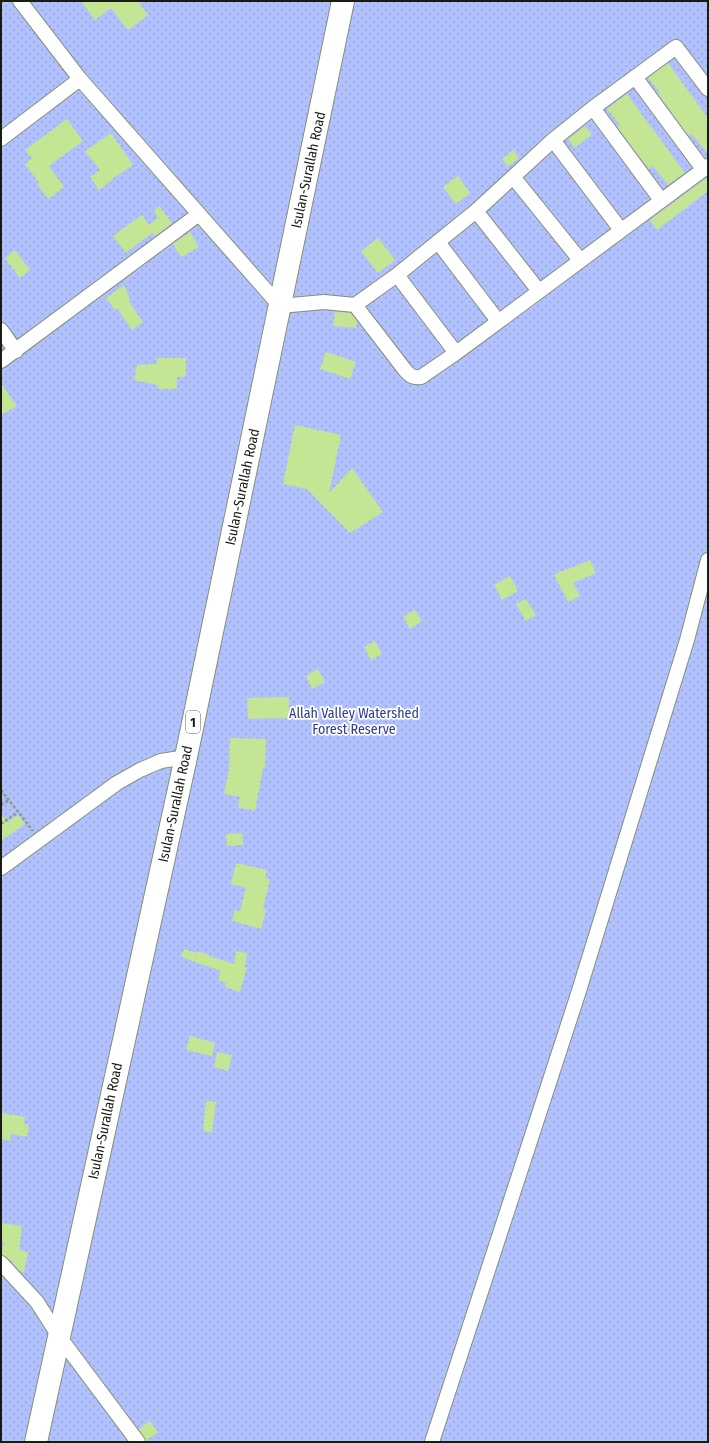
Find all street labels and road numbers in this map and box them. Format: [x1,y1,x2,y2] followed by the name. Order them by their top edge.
[288,110,329,230] street label: Isulan-Surallah Road
[222,427,263,547] street label: Isulan-Surallah Road
[186,711,200,733] road number: 1
[155,744,196,864] street label: Isulan-Surallah Road
[85,1061,126,1181] street label: Isulan-Surallah Road

